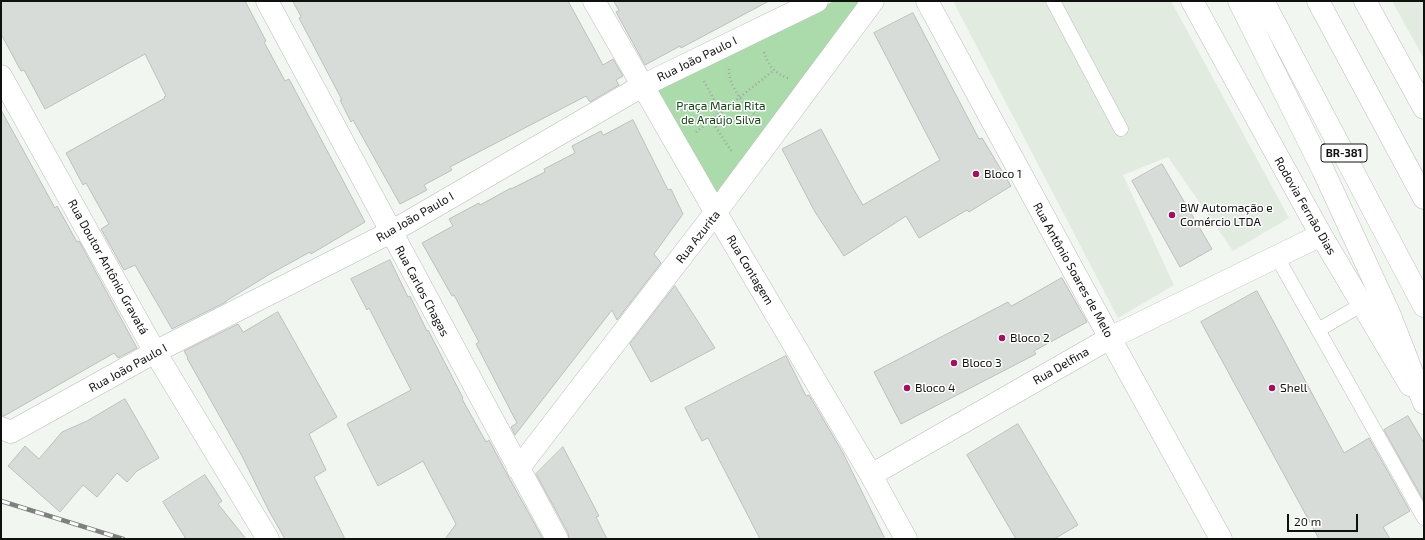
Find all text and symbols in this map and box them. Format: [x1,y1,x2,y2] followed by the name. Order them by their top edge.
[655,33,739,85] street label: Rua João Paulo I
[676,99,766,127] park label: Praça Maria Rita de Araújo Silva
[1321,144,1367,162] road number: BR-381
[1271,155,1339,257] street label: Rodovia Fernão Dias
[984,167,1022,181] place label: Bloco 1
[971,169,981,179] marker: Bloco 1
[374,189,456,245] street label: Rua João Paulo I
[65,197,151,337] street label: Rua Doutor Antônio Gravatá
[1030,200,1116,340] street label: Rua Antônio Soares de Melo
[1180,201,1273,229] place label: BW Automação e Comércio LTDA
[673,208,723,266] street label: Rua Azurita
[1167,210,1177,220] marker: BW Automação e Comércio LTDA
[724,232,776,308] street label: Rua Contagem
[392,243,452,339] street label: Rua Carlos Chagas
[1010,331,1050,345] place label: Bloco 2
[997,333,1007,343] marker: Bloco 2
[86,341,170,395] street label: Rua João Paulo I
[1030,344,1092,388] street label: Rua Delfina
[962,356,1002,370] place label: Bloco 3
[949,358,959,368] marker: Bloco 3
[915,381,955,395] place label: Bloco 4
[1280,381,1307,395] place label: Shell
[902,383,912,393] marker: Bloco 4
[1267,383,1277,393] marker: Shell
[1289,506,1360,532] scale bar
[1294,514,1321,528] text: 20 m

